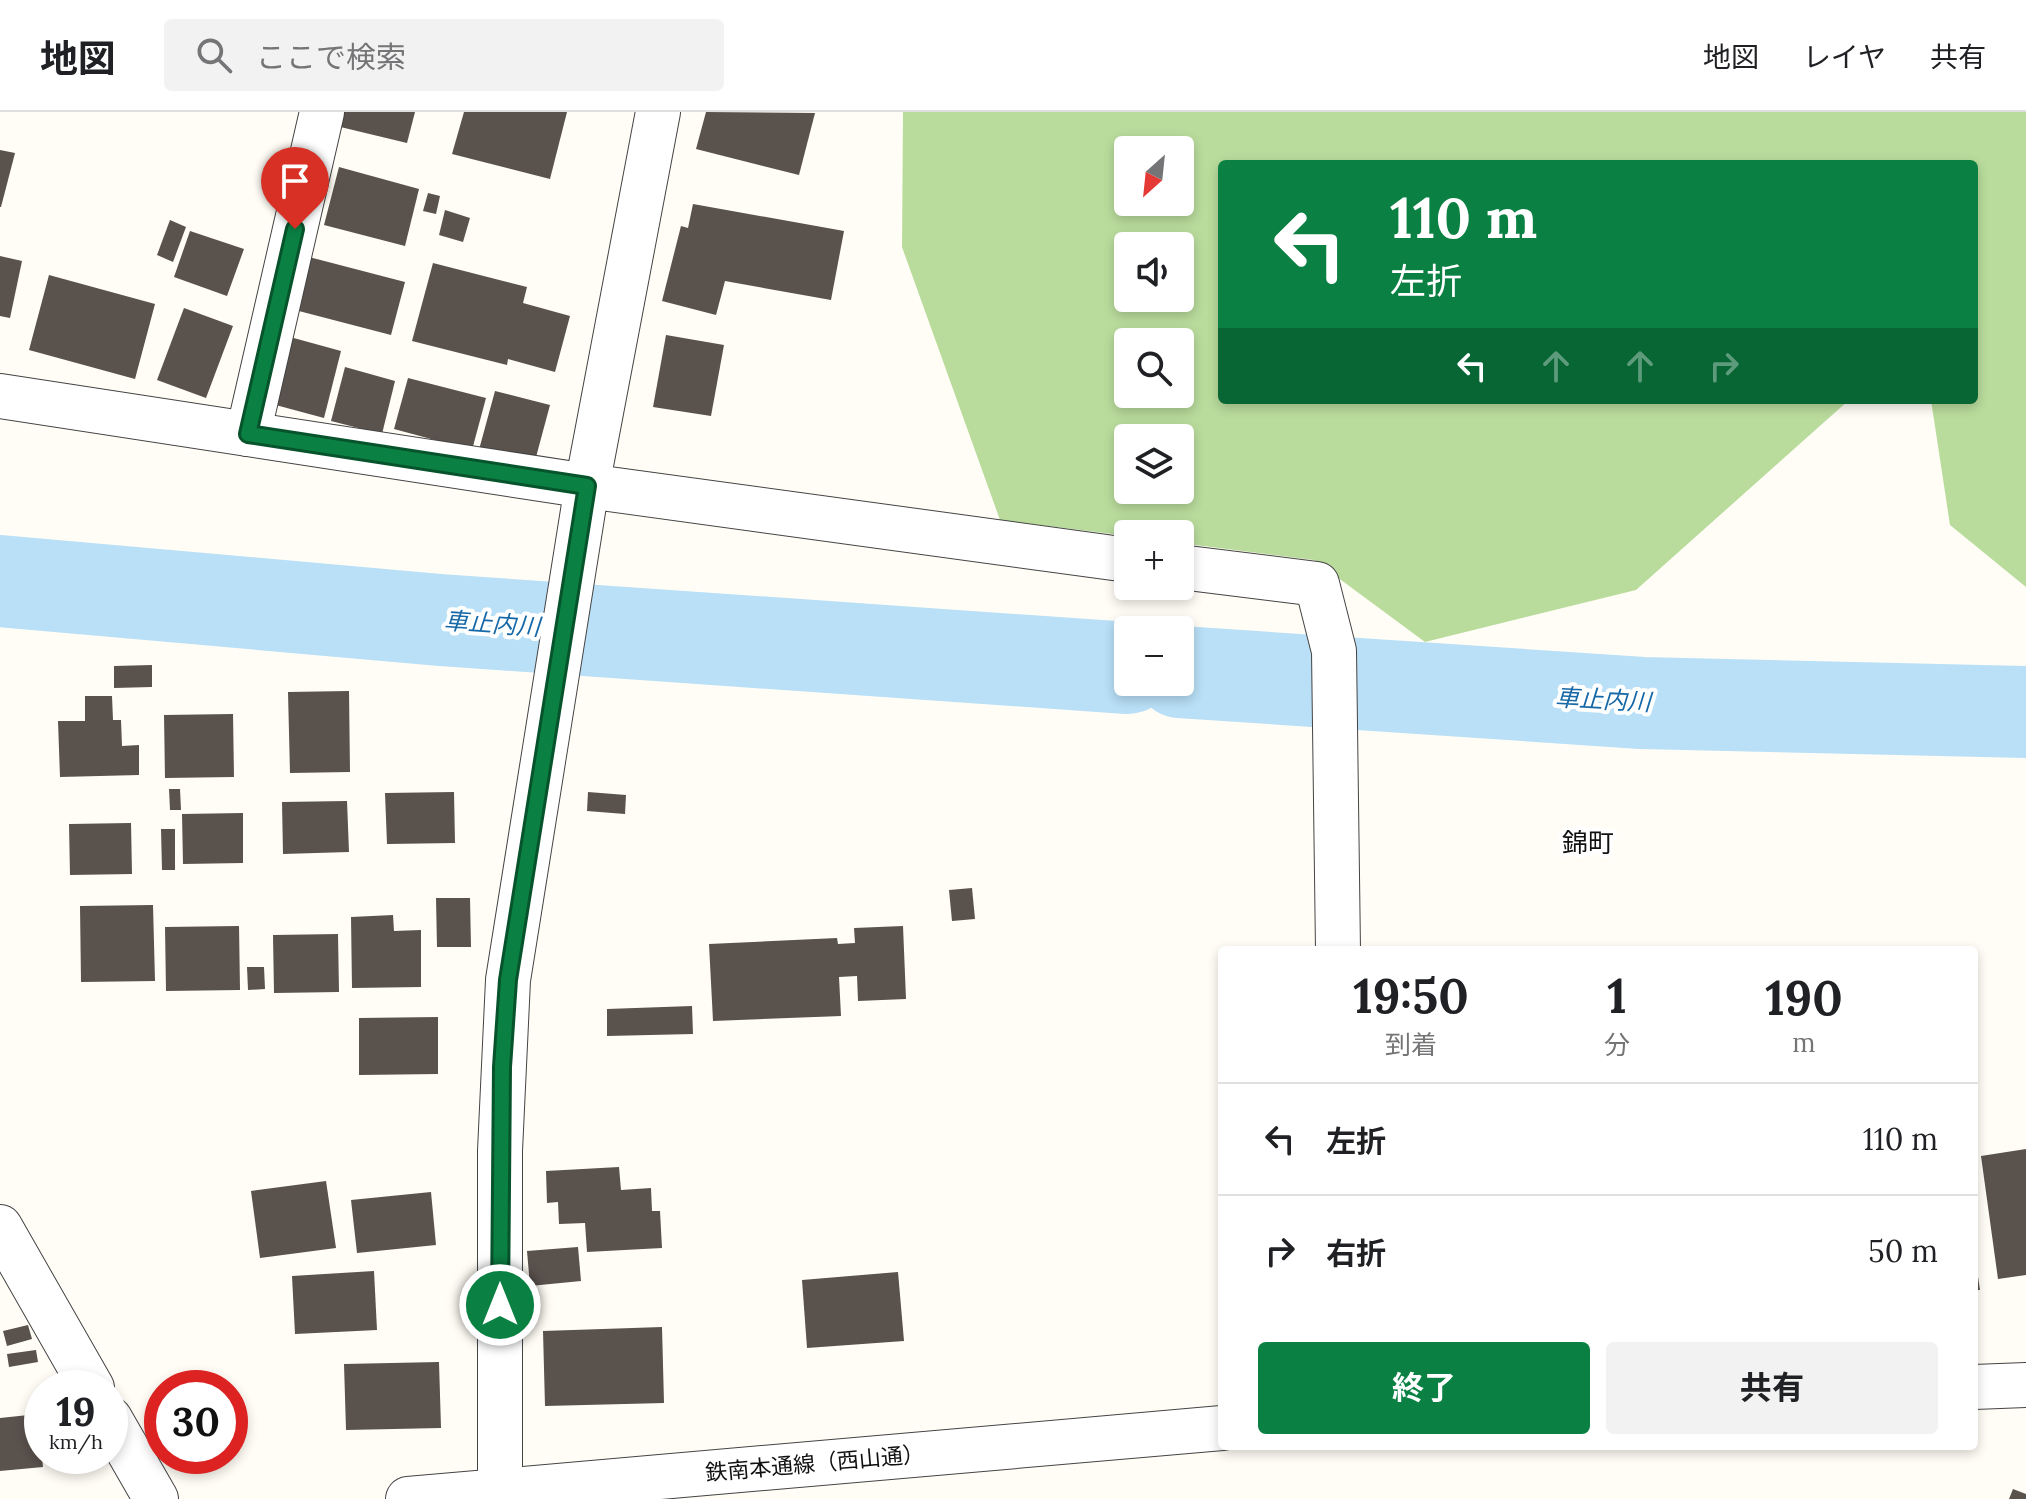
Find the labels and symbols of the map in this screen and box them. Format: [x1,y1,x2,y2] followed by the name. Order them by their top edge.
[1114,136,1194,216] north arrow
[261,147,329,229] pin
[443,605,544,643] water label: 車止内川
[1554,682,1655,718] water label: 車止内川
[1562,826,1614,859] district label: 錦町
[458,1263,542,1347] position arrow
[144,1370,248,1474] speed limit sign: 30
[704,1439,926,1487] street label: 鉄南本通線（西山通）

